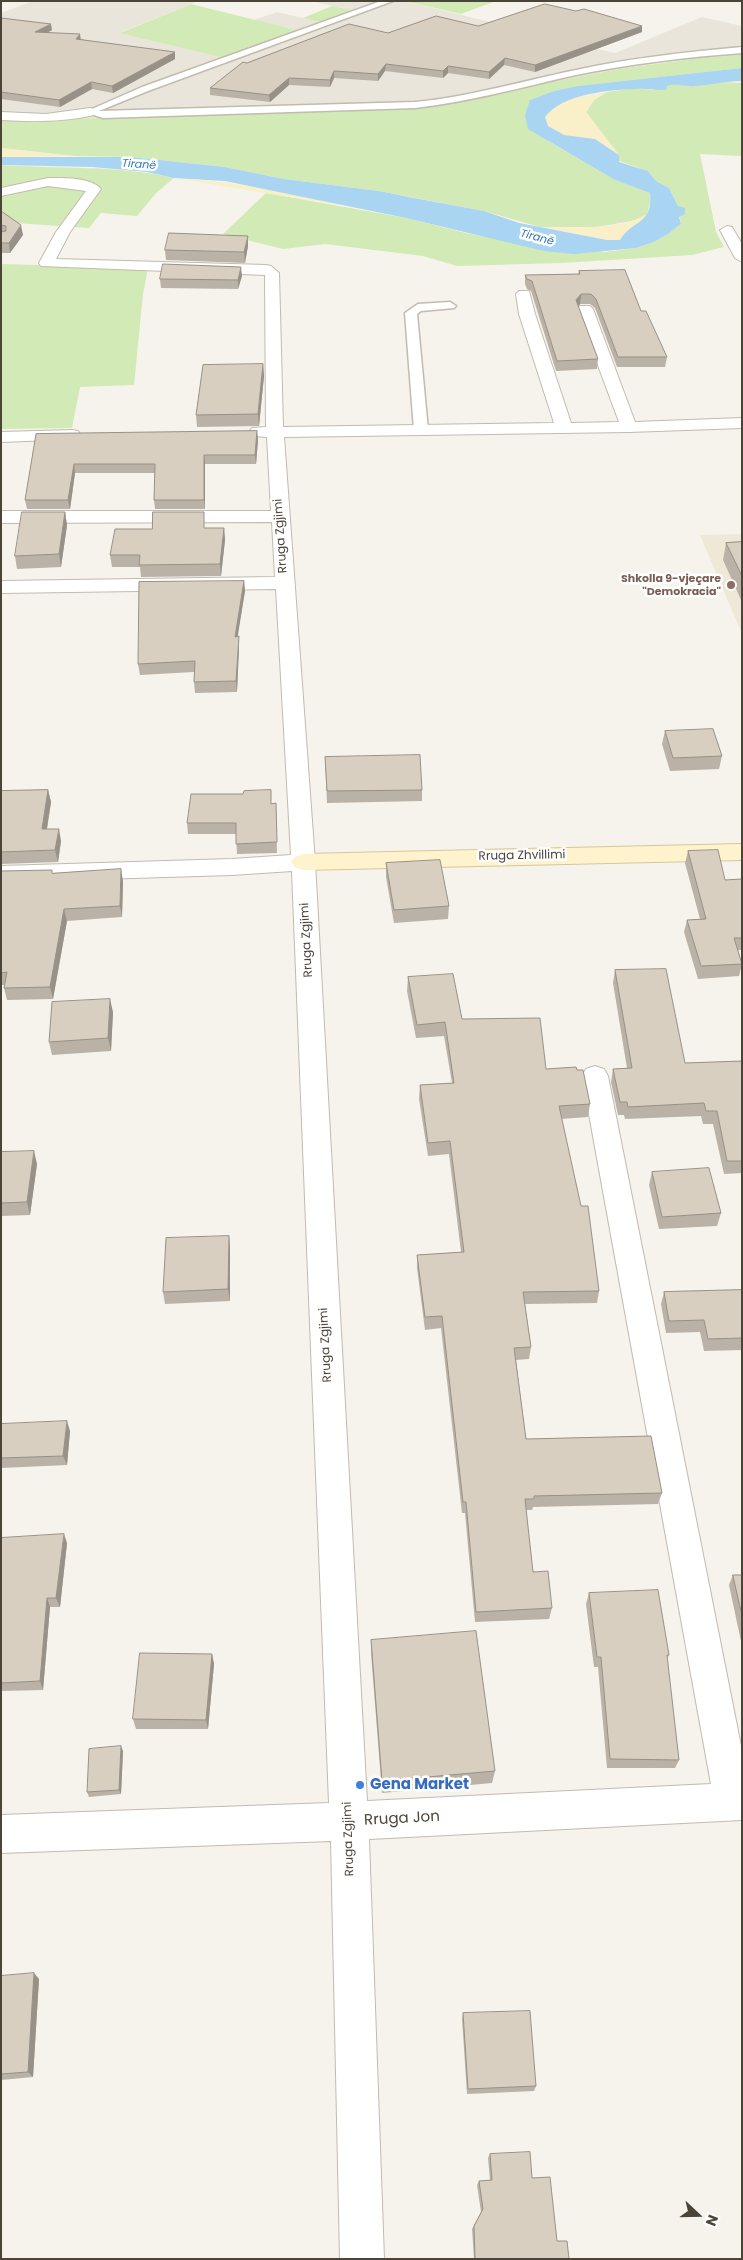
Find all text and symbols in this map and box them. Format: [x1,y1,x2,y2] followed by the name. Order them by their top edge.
[122,157,156,173] water label: Tiranë
[519,227,555,249] water label: Tiranë
[271,498,291,574] street label: Rruga Zgjimi
[621,572,721,598] place label: Shkolla 9-vjeçare "Demokracia"
[725,579,737,591] marker: Shkolla 9-vjeçare "Demokracia"
[478,848,566,864] street label: Rruga Zhvillimi
[298,902,316,978] street label: Rruga Zgjimi
[317,1307,335,1383] street label: Rruga Zgjimi
[370,1776,469,1794] place label: Gena Market
[354,1779,366,1791] marker: Gena Market
[341,1801,357,1877] street label: Rruga Zgjimi
[364,1808,440,1830] street label: Rruga Jon
[673,2190,723,2240] north arrow
[701,2212,723,2229] text: N

